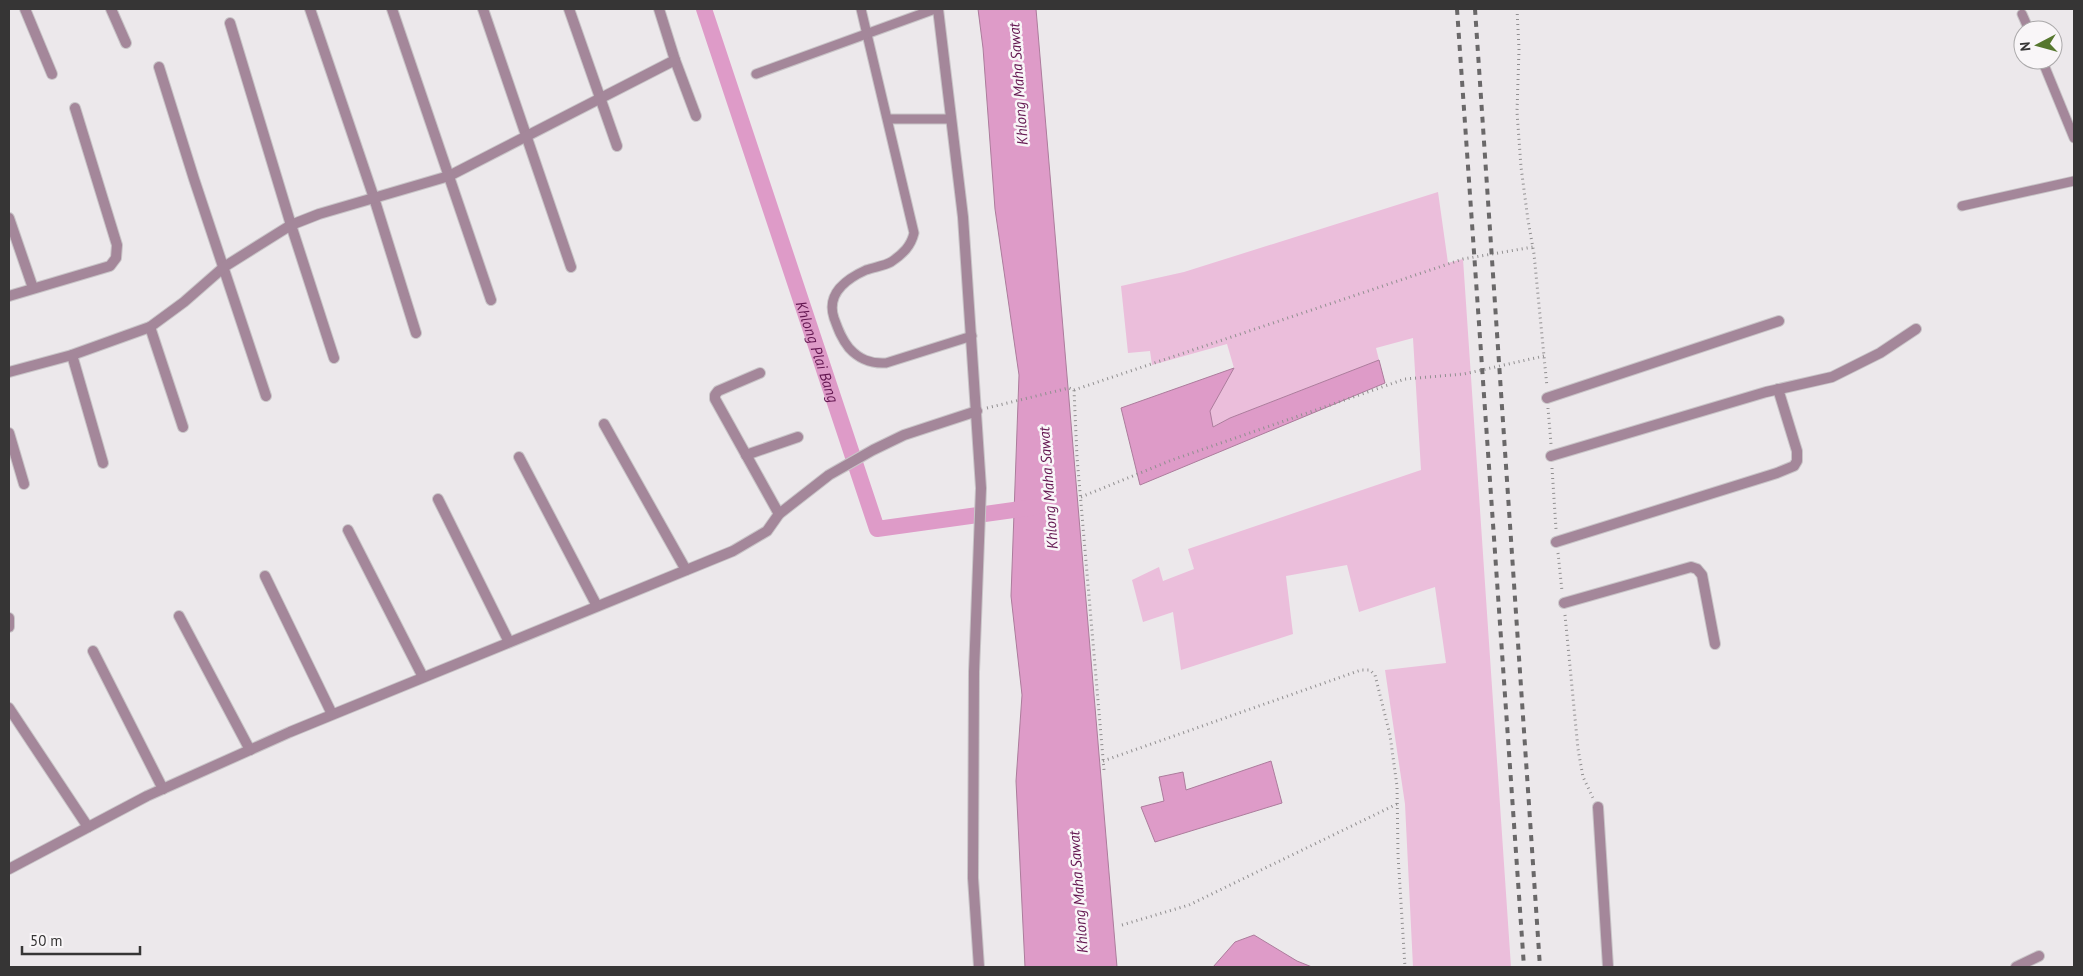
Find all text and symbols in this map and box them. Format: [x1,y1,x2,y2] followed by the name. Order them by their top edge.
[2013,20,2063,70] north arrow
[1004,21,1032,146] water label: Khlong Maha Sawat
[2016,41,2035,52] text: N
[792,298,844,405] water label: Khlong Plai Bang
[1034,425,1062,550] water label: Khlong Maha Sawat
[1064,829,1092,954] water label: Khlong Maha Sawat
[22,924,140,956] scale bar
[30,931,63,950] text: 50 m

